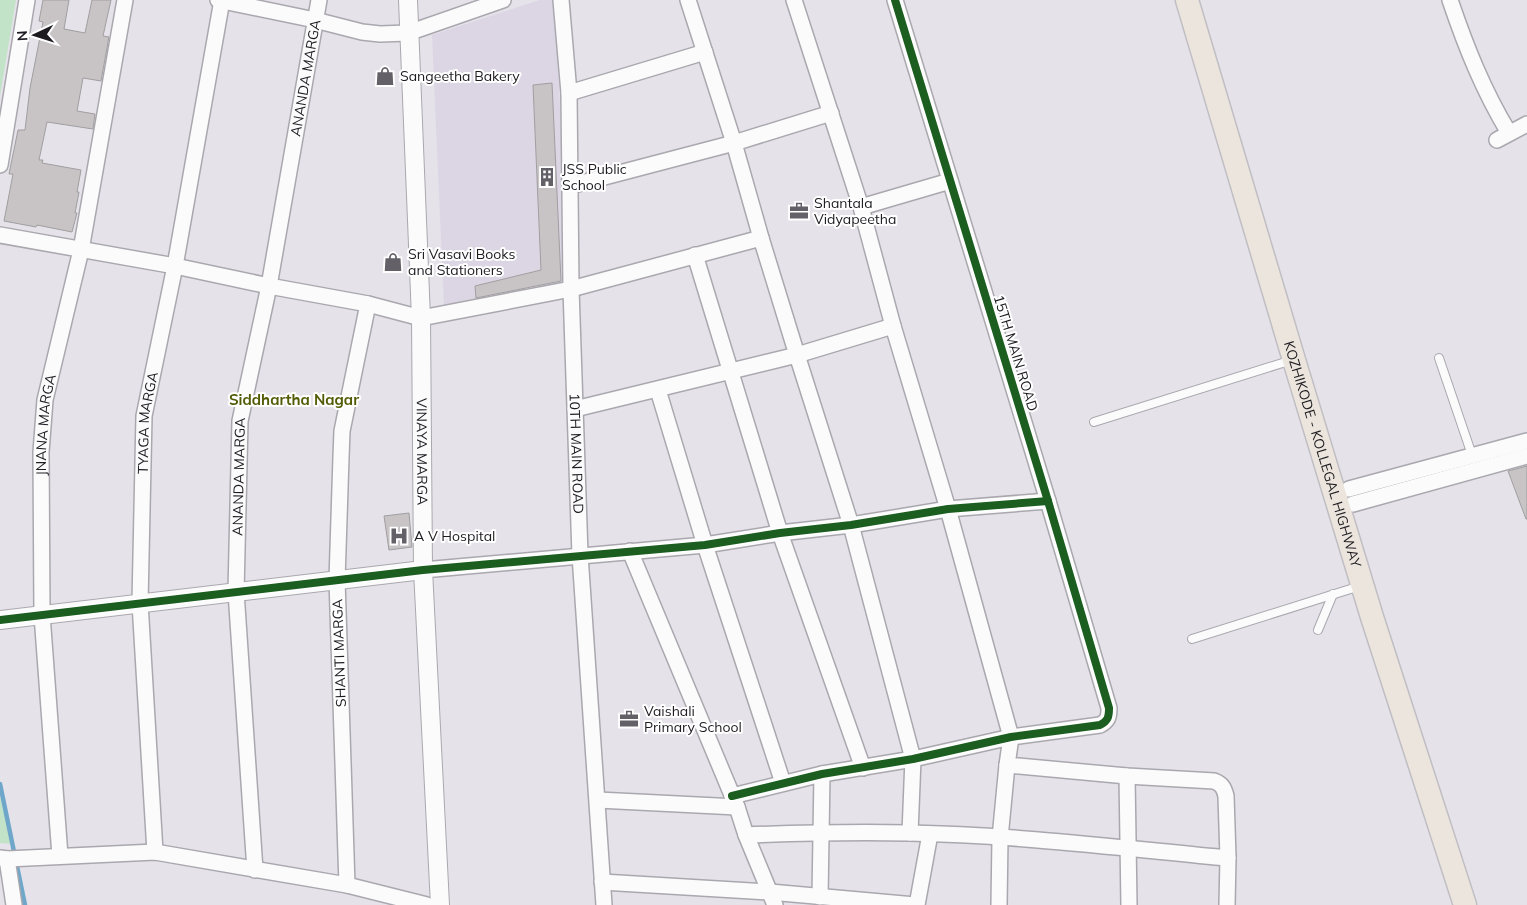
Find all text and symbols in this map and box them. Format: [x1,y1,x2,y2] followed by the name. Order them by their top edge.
[10,10,60,60] north arrow
[286,17,325,138] street label: ANANDA MARGA
[13,30,31,42] text: N
[374,65,396,87] shop icon: Sangeetha Bakery
[400,67,520,85] place label: Sangeetha Bakery
[562,160,627,194] place label: JSS Public School
[536,166,558,188] building icon: JSS Public School
[814,194,896,228] place label: Shantala Vidyapeetha
[788,200,810,222] office icon: Shantala Vidyapeetha
[408,245,515,279] place label: Sri Vasavi Books and Stationers
[382,251,404,273] shop icon: Sri Vasavi Books and Stationers
[990,293,1042,413] street label: 15TH MAIN ROAD
[1280,339,1366,570] street label: KOZHIKODE - KOLLEGAL HIGHWAY
[134,369,162,474] street label: TYAGA MARGA
[32,372,60,476] street label: JNANA MARGA
[229,390,359,409] district label: Siddhartha Nagar
[566,393,588,514] street label: 10TH MAIN ROAD
[413,398,431,506] street label: VINAYA MARGA
[228,417,249,536] street label: ANANDA MARGA
[388,525,410,547] hospital icon: A V Hospital
[414,527,495,545] place label: A V Hospital
[328,598,350,707] street label: SHANTI MARGA
[644,702,742,736] place label: Vaishali Primary School
[618,708,640,730] office icon: Vaishali Primary School

